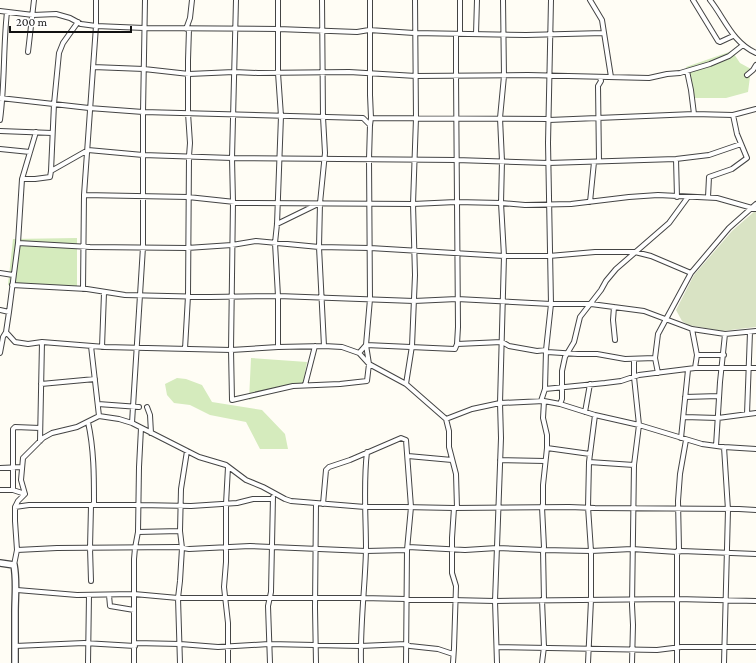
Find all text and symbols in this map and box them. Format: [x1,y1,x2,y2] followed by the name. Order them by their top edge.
[10,8,131,34] scale bar
[16,15,48,29] text: 200 m

